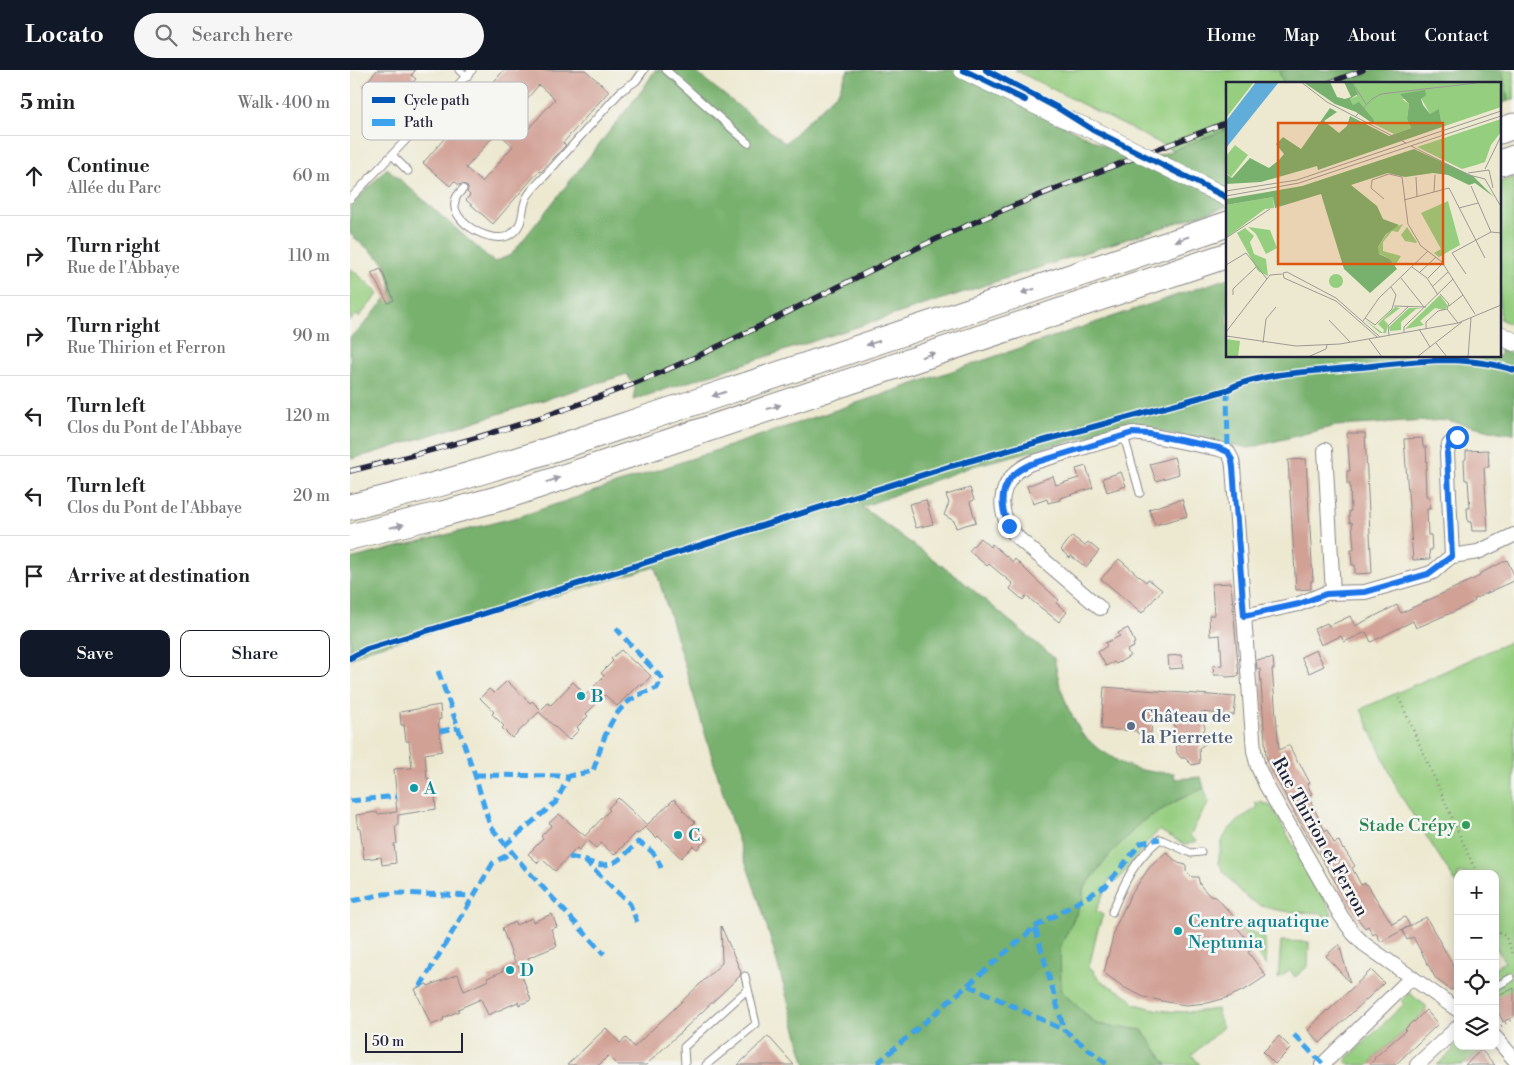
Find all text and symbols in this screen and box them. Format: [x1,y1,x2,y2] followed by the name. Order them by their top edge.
[134,13,484,58] search box
[25,20,104,50] text: Locato
[152,21,180,49] icon: search
[192,23,293,47] text: Search here
[1207,24,1256,47] text: Home
[1284,24,1320,47] text: Map
[1348,24,1397,47] text: About
[1425,24,1489,47] text: Contact
[362,82,528,140] legend
[1226,82,1502,358] inset map
[20,90,75,116] text: 5 min
[404,92,470,110] text: Cycle path
[238,93,330,113] text: Walk · 400 m
[404,114,434,132] text: Path
[67,154,150,178] text: Continue
[20,162,48,190] icon: ahead
[292,166,330,186] text: 60 m
[67,178,161,198] text: Allée du Parc
[67,234,160,258] text: Turn right
[1174,236,1189,244] one-way arrow
[20,242,48,270] icon: right
[288,246,330,266] text: 110 m
[67,258,180,278] text: Rue de l'Abbaye
[1020,288,1035,296] one-way arrow
[67,314,160,338] text: Turn right
[20,322,48,350] icon: right
[292,326,330,346] text: 90 m
[67,338,226,358] text: Rue Thirion et Ferron
[866,340,881,347] one-way arrow
[921,351,936,359] one-way arrow
[712,391,727,398] one-way arrow
[67,394,146,418] text: Turn left
[20,402,48,430] icon: left
[767,402,782,410] one-way arrow
[286,406,330,426] text: 120 m
[67,418,242,438] text: Clos du Pont de l'Abbaye
[1446,426,1469,449] route start
[67,474,146,498] text: Turn left
[546,476,561,483] one-way arrow
[20,482,48,510] icon: left
[293,486,330,506] text: 20 m
[67,498,242,518] text: Clos du Pont de l'Abbaye
[998,515,1021,538] route end
[390,522,405,530] one-way arrow
[20,562,48,590] icon: arrive
[67,564,250,588] text: Arrive at destination
[20,630,170,677] button: Save
[180,630,330,677] button: Share
[590,685,604,708] place label: B
[575,690,587,702] marker: B
[1141,705,1233,749] place label: Château de la Pierrette
[1125,720,1137,732] marker: Château de la Pierrette
[1267,753,1373,921] street label: Rue Thirion et Ferron
[423,777,437,800] place label: A
[408,782,420,794] marker: A
[1359,814,1456,837] place label: Stade Crépy
[1460,819,1472,831] marker: Stade Crépy
[688,824,700,847] place label: C
[672,829,684,841] marker: C
[1454,870,1499,1050] map controls
[1454,870,1499,915] button: +
[1188,910,1329,954] place label: Centre aquatique Neptunia
[1454,915,1499,960] button: −
[1172,925,1184,937] marker: Centre aquatique Neptunia
[520,959,534,982] place label: D
[1454,960,1499,1005] button: locate
[504,964,516,976] marker: D
[1454,1005,1499,1050] button: layers
[365,1030,462,1053] scale bar
[372,1033,404,1051] text: 50 m

